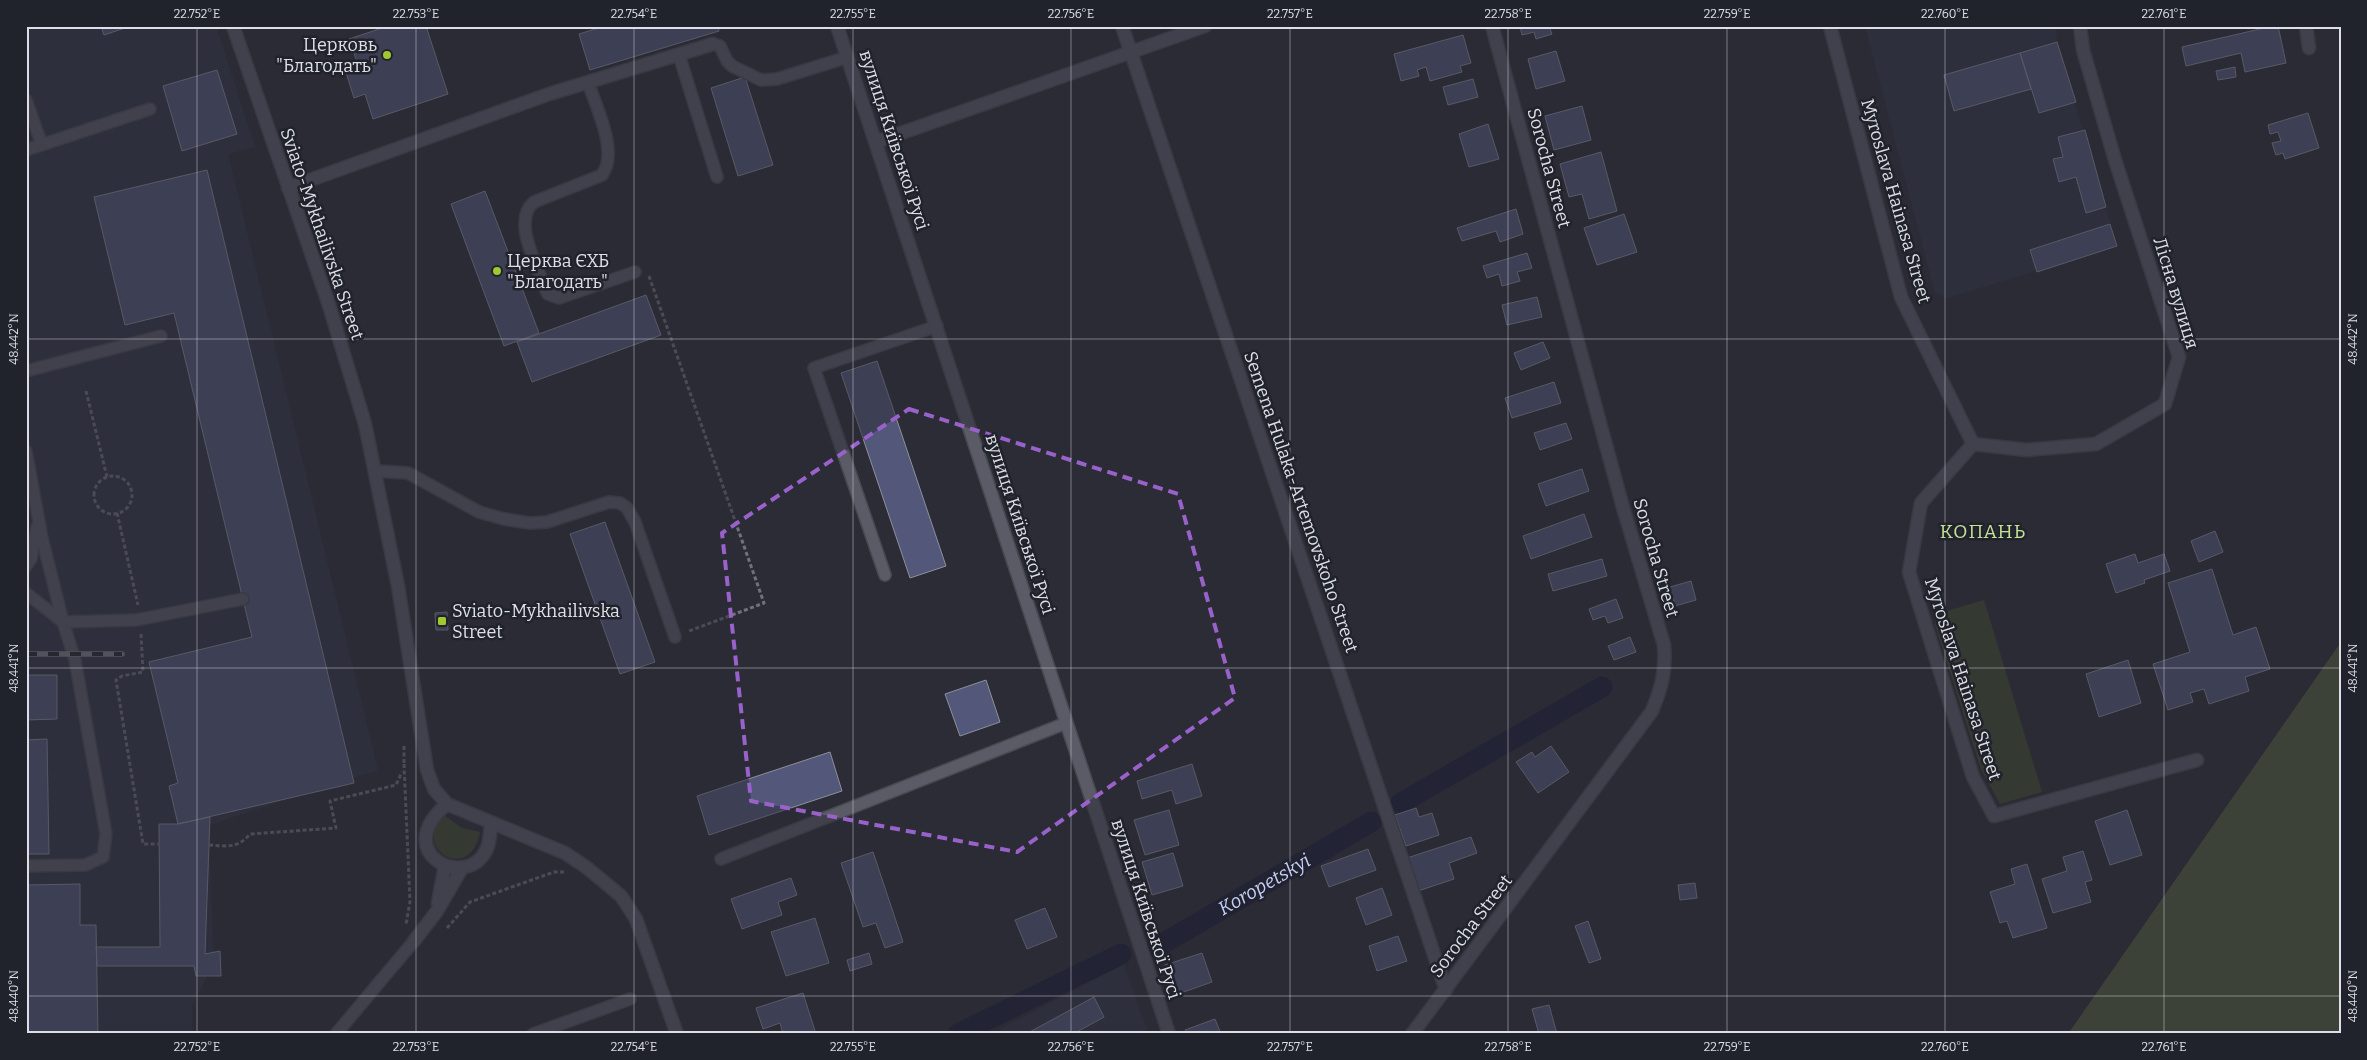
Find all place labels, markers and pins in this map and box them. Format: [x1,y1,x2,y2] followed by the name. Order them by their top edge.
[276,34,377,77] place label: Церковь "Благодать"
[381,49,393,61] marker: Церковь "Благодать"
[507,250,609,293] place label: Церква ЄХБ "Благодать"
[491,265,503,277] marker: Церква ЄХБ "Благодать"
[452,600,620,643] place label: Sviato-Mykhailivska Street
[436,615,448,627] marker: Sviato-Mykhailivska Street

